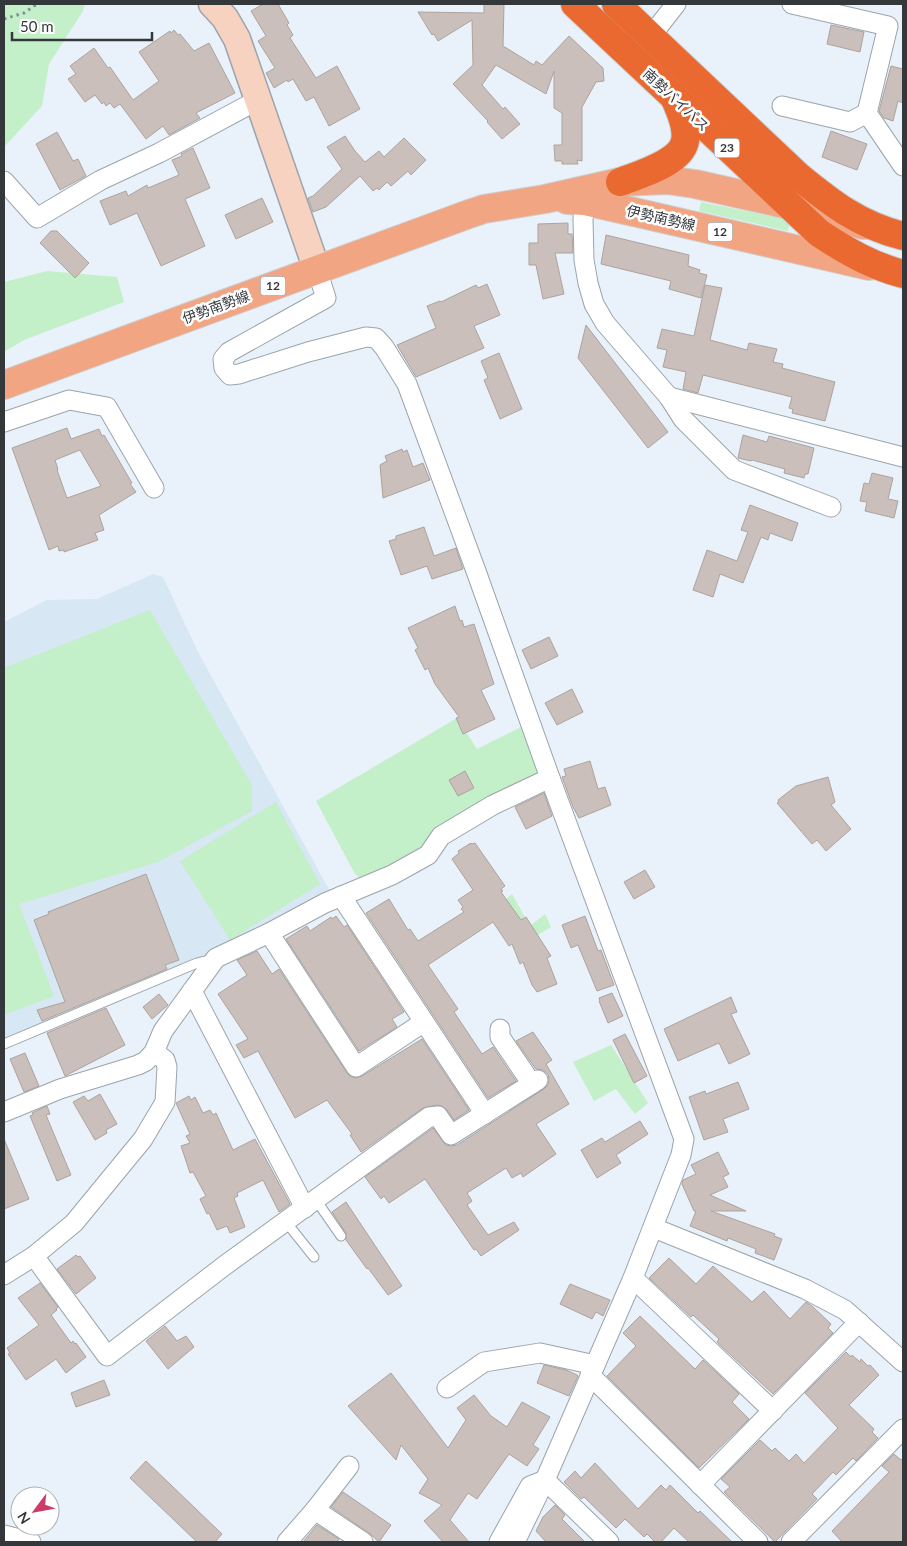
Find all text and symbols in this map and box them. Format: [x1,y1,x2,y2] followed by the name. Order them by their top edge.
[12,10,152,42] scale bar
[20,17,54,35] text: 50 m
[640,65,713,134] street label: 南勢バイパス
[714,138,740,158] road number: 23
[625,201,697,234] street label: 伊勢南勢線
[708,222,732,242] road number: 12
[260,276,286,296] road number: 12
[180,287,252,326] street label: 伊勢南勢線
[10,1486,60,1536] north arrow
[13,1509,34,1527] text: N

